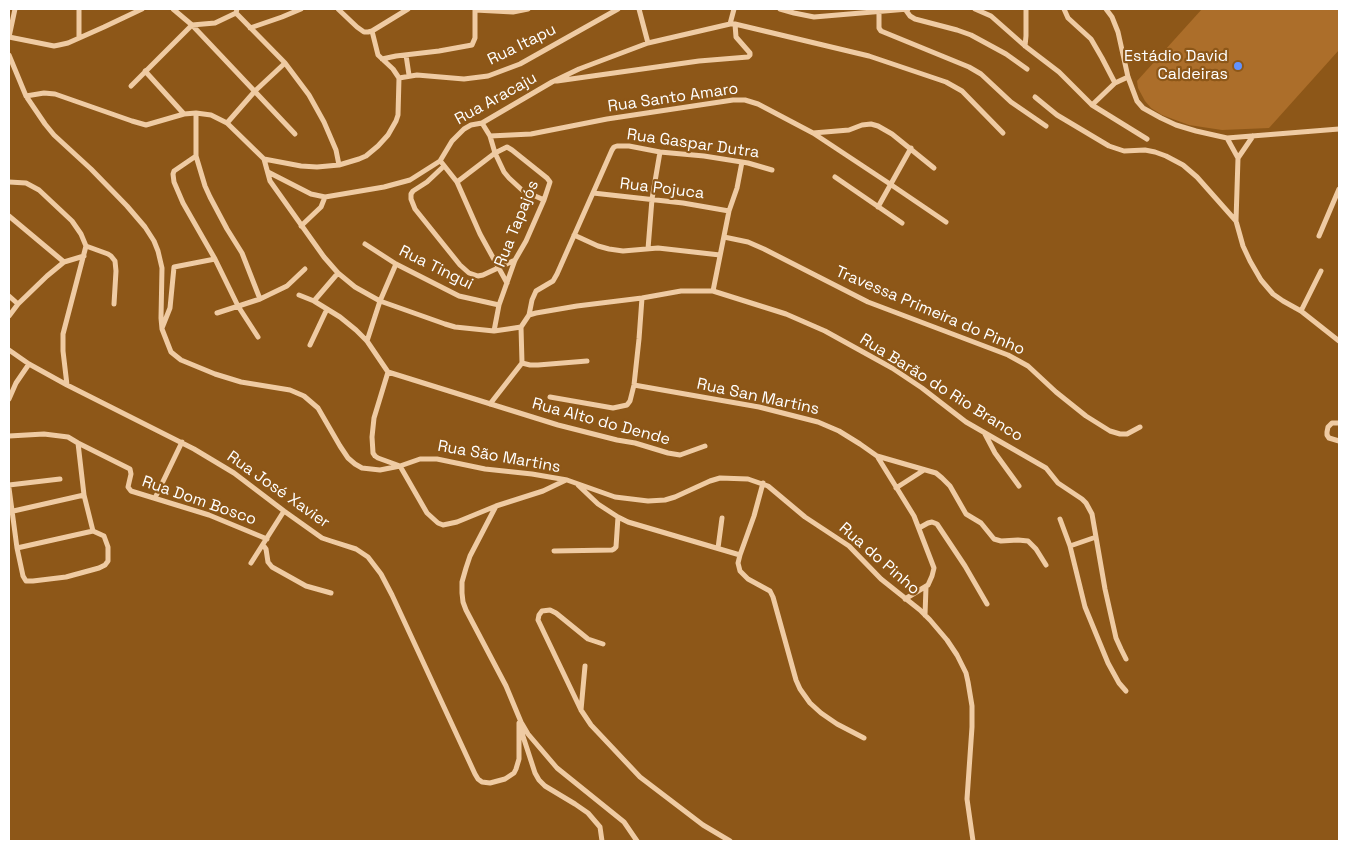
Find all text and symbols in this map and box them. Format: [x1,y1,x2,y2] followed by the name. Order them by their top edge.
[485,20,559,70] street label: Rua Itapu
[1124,47,1228,85] place label: Estádio David Caldeiras
[1232,60,1244,72] marker: Estádio David Caldeiras
[452,69,540,129] street label: Rua Aracaju
[607,79,739,117] street label: Rua Santo Amaro
[625,125,761,163] street label: Rua Gaspar Dutra
[619,174,705,204] street label: Rua Pojuca
[491,178,543,270] street label: Rua Tapajós
[396,242,476,294] street label: Rua Tingui
[832,262,1028,360] street label: Travessa Primeira do Pinho
[856,330,1026,446] street label: Rua Barão do Rio Branco
[695,375,821,419] street label: Rua San Martins
[530,394,672,450] street label: Rua Alto do Dende
[436,437,562,477] street label: Rua São Martins
[223,447,333,533] street label: Rua José Xavier
[139,472,259,530] street label: Rua Dom Bosco
[835,519,923,599] street label: Rua do Pinho

